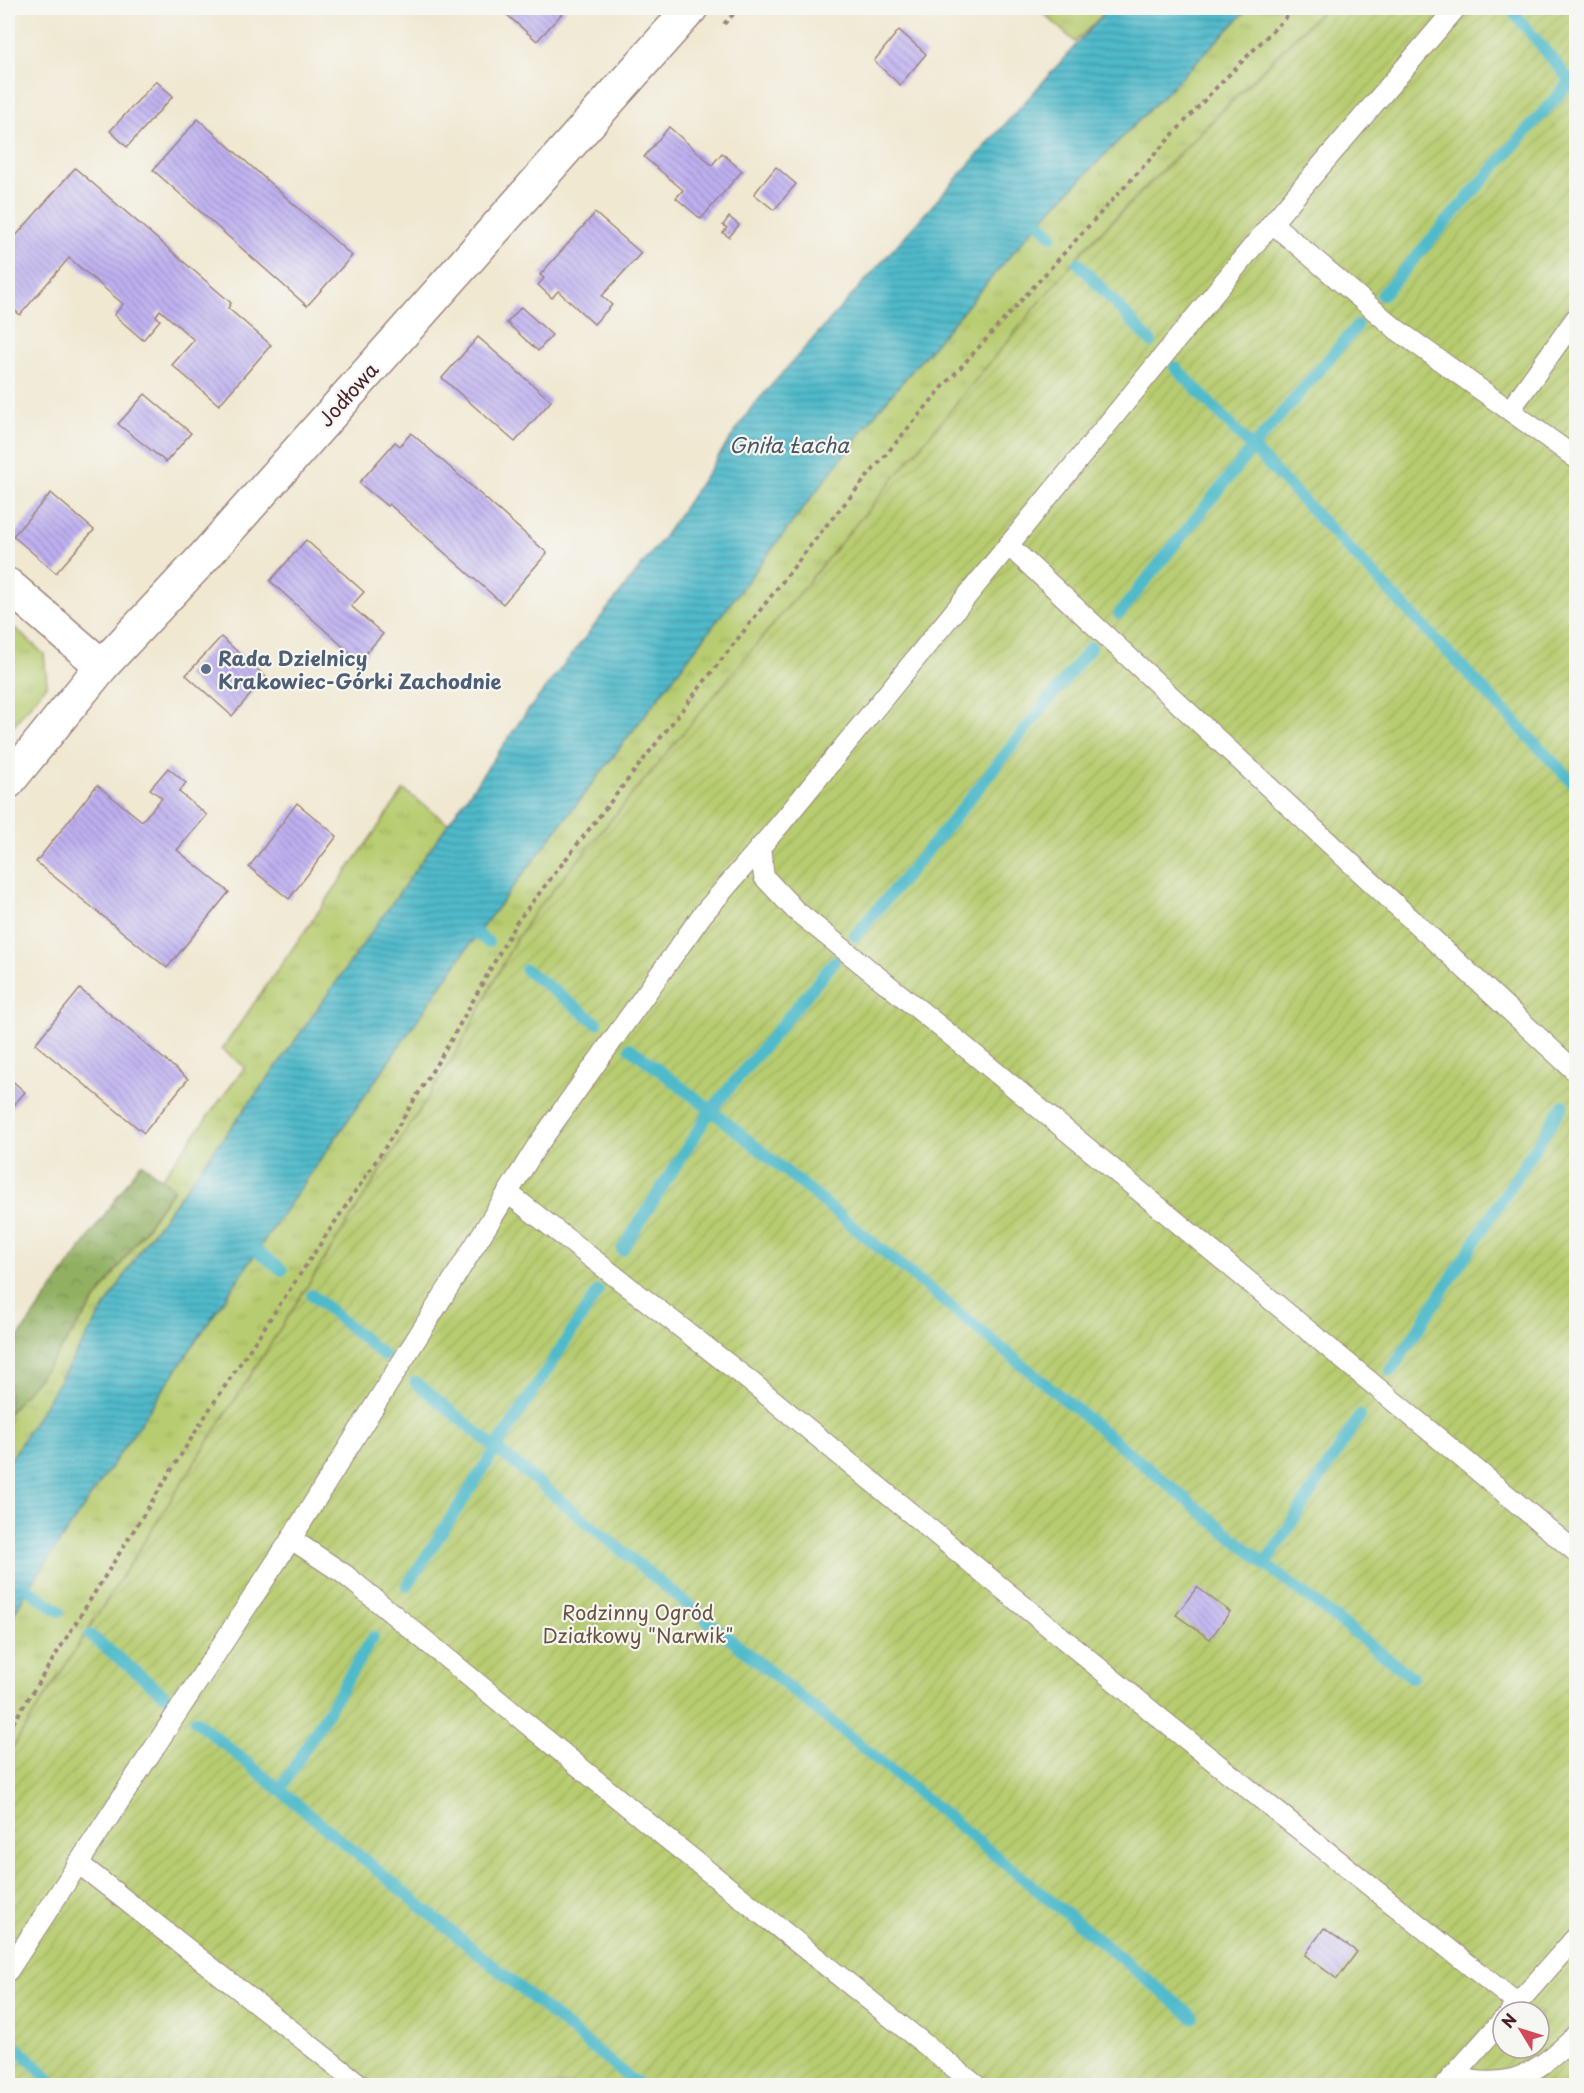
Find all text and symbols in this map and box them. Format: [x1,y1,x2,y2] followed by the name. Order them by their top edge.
[311,355,385,433] street label: Jodłowa
[729,428,850,460] water label: Gniła Łacha
[218,643,501,696] place label: Rada Dzielnicy Krakowiec-Górki Zachodnie
[199,662,213,676] marker: Rada Dzielnicy Krakowiec-Górki Zachodnie
[542,1597,734,1650] park label: Rodzinny Ogród Działkowy "Narwik"
[1491,2000,1551,2060] north arrow
[1495,2008,1522,2033] text: N

